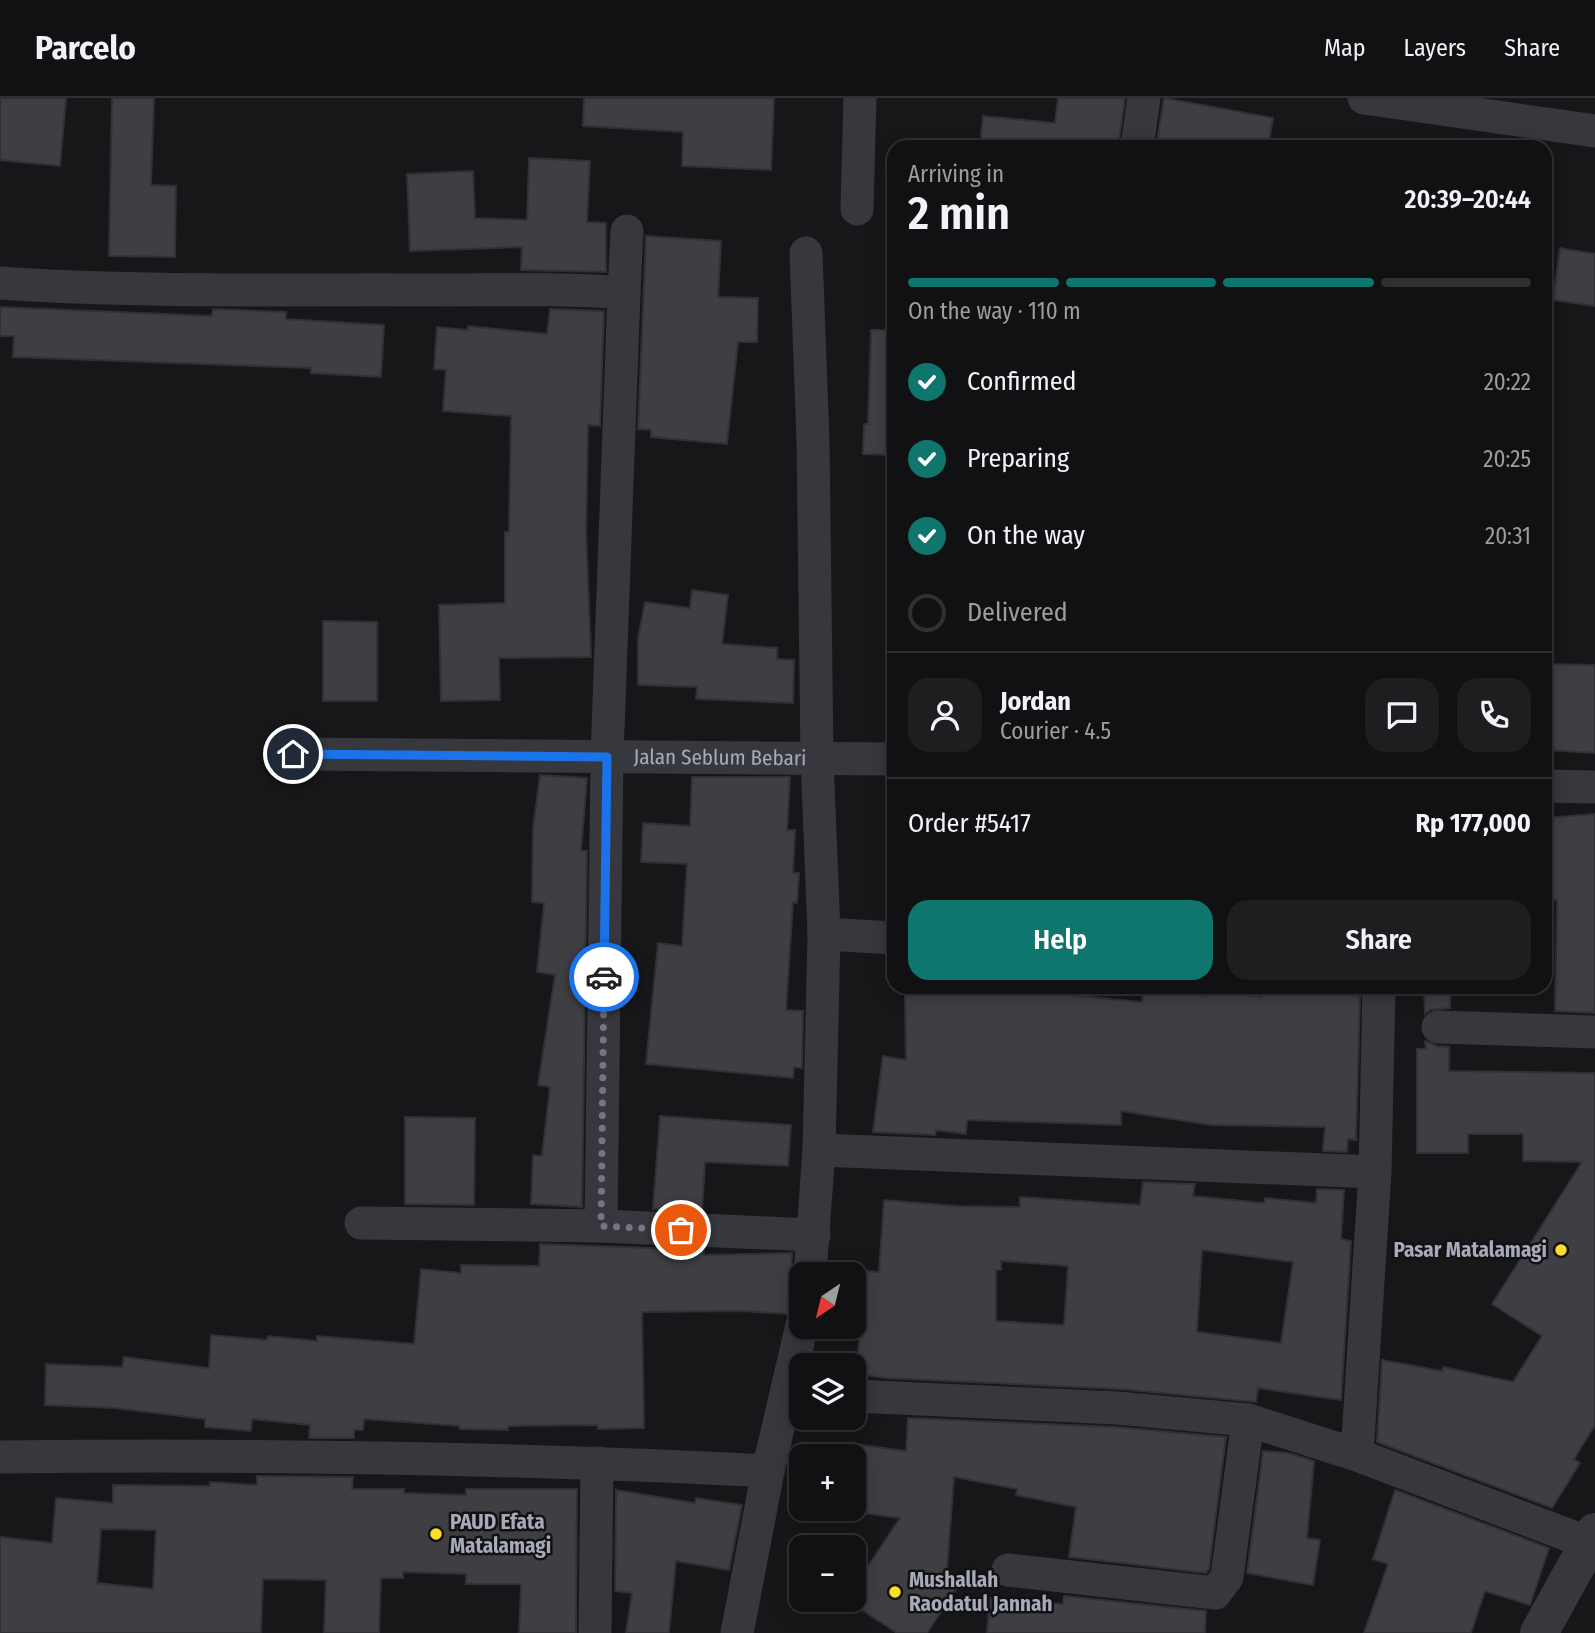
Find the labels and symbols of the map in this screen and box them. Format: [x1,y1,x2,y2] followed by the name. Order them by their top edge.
[263,724,323,784] pin
[633,744,807,771] street label: Jalan Seblum Bebari
[569,942,639,1012] courier
[651,1200,711,1260] pin
[1393,1237,1547,1263] place label: Pasar Matalamagi
[1553,1242,1569,1258] marker: Pasar Matalamagi
[789,1262,866,1339] north arrow
[450,1509,551,1559] place label: PAUD Efata Matalamagi
[428,1526,444,1542] marker: PAUD Efata Matalamagi
[909,1567,1053,1617] place label: Mushallah Raodatul Jannah
[887,1584,903,1600] marker: Mushallah Raodatul Jannah

